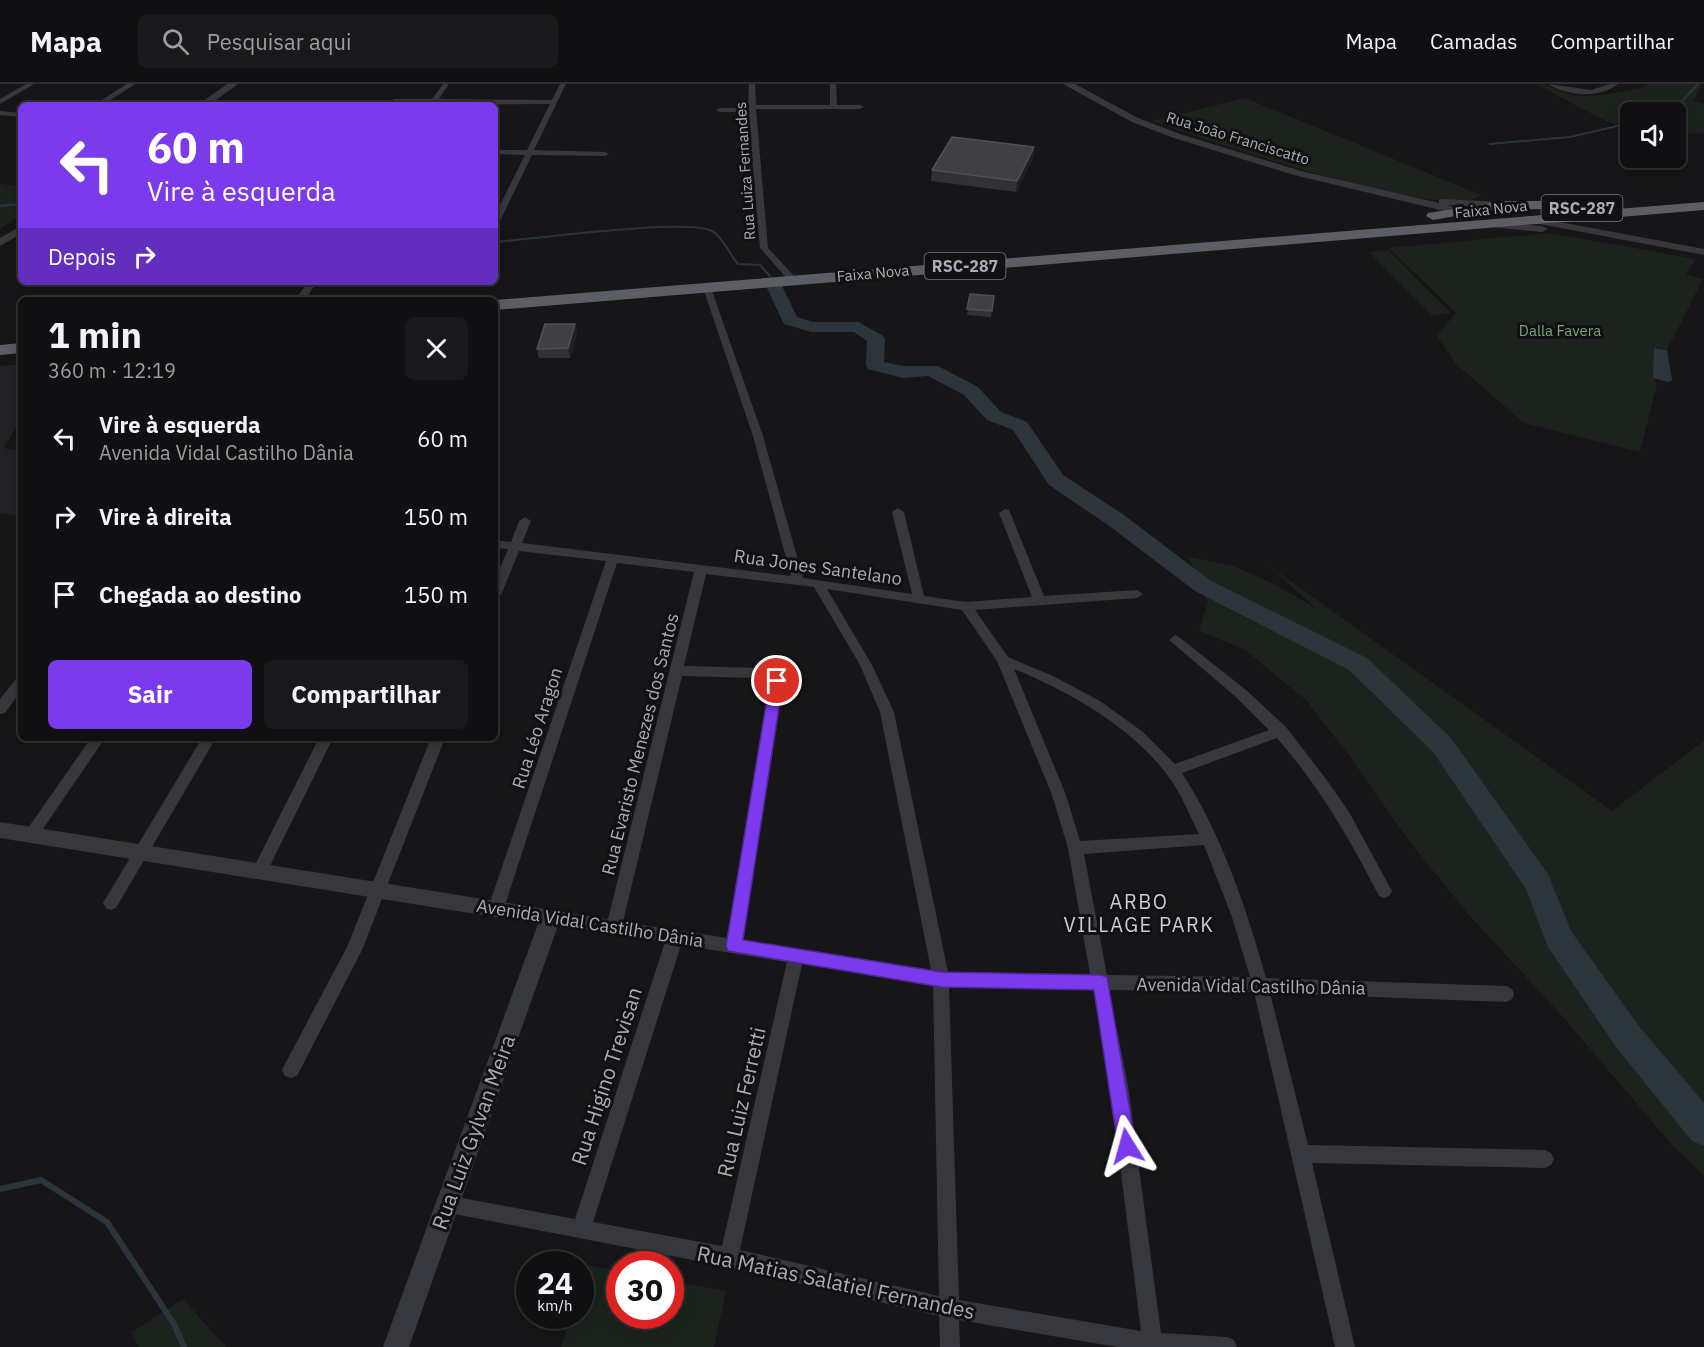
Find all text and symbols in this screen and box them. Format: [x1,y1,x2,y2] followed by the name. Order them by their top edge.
[138,14,558,68] search box
[30,23,102,60] text: Mapa
[159,25,192,58] icon: search
[207,27,352,56] text: Pesquisar aqui
[1345,27,1397,55] text: Mapa
[1430,27,1517,55] text: Camadas
[1550,27,1674,55] text: Compartilhar
[731,101,759,241] street label: Rua Luiza Fernandes
[1620,102,1686,168] map controls
[1620,102,1686,168] button: sound
[1164,107,1312,169] street label: Rua João Franciscatto
[147,120,245,175] text: 60 m
[48,126,126,204] icon: left
[147,173,336,208] text: Vire à esquerda
[1542,195,1622,221] road number: RSC-287
[1454,196,1528,222] street label: Faixa Nova
[128,240,161,273] icon: right
[48,242,116,271] text: Depois
[924,253,1006,279] road number: RSC-287
[836,260,910,286] street label: Faixa Nova
[48,311,142,358] text: 1 min
[405,317,468,380] button: close
[1519,321,1601,340] park label: Dalla Favera
[48,357,176,384] text: 360 m · 12:19
[99,410,261,439] text: Vire à esquerda
[48,422,81,455] icon: left
[417,424,468,453] text: 60 m
[99,439,354,466] text: Avenida Vidal Castilho Dânia
[48,500,81,533] icon: right
[99,502,232,531] text: Vire à direita
[404,502,468,531] text: 150 m
[733,544,903,590] street label: Rua Jones Santelano
[48,578,81,611] icon: arrive
[99,580,302,609] text: Chegada ao destino
[404,580,468,609] text: 150 m
[596,611,684,877] street label: Rua Evaristo Menezes dos Santos
[751,655,802,706] pin
[48,660,252,729] button: Sair
[264,660,468,729] button: Compartilhar
[760,664,793,697] icon: arrive
[507,665,567,791] street label: Rua Léo Aragon
[1064,888,1214,938] district label: ARBO VILLAGE PARK
[475,894,705,952] street label: Avenida Vidal Castilho Dânia
[1136,973,1366,1000] street label: Avenida Vidal Castilho Dânia
[564,983,648,1169] street label: Rua Higino Trevisan
[710,1024,772,1180] street label: Rua Luiz Ferretti
[425,1031,521,1233] street label: Rua Luiz Gylvan Meira
[1095,1114,1159,1178] position arrow
[694,1239,978,1325] street label: Rua Matias Salatiel Fernandes
[606,1251,684,1329] speed limit sign: 30
[537,1263,573,1302] text: 24
[537,1296,573,1315] text: km/h

